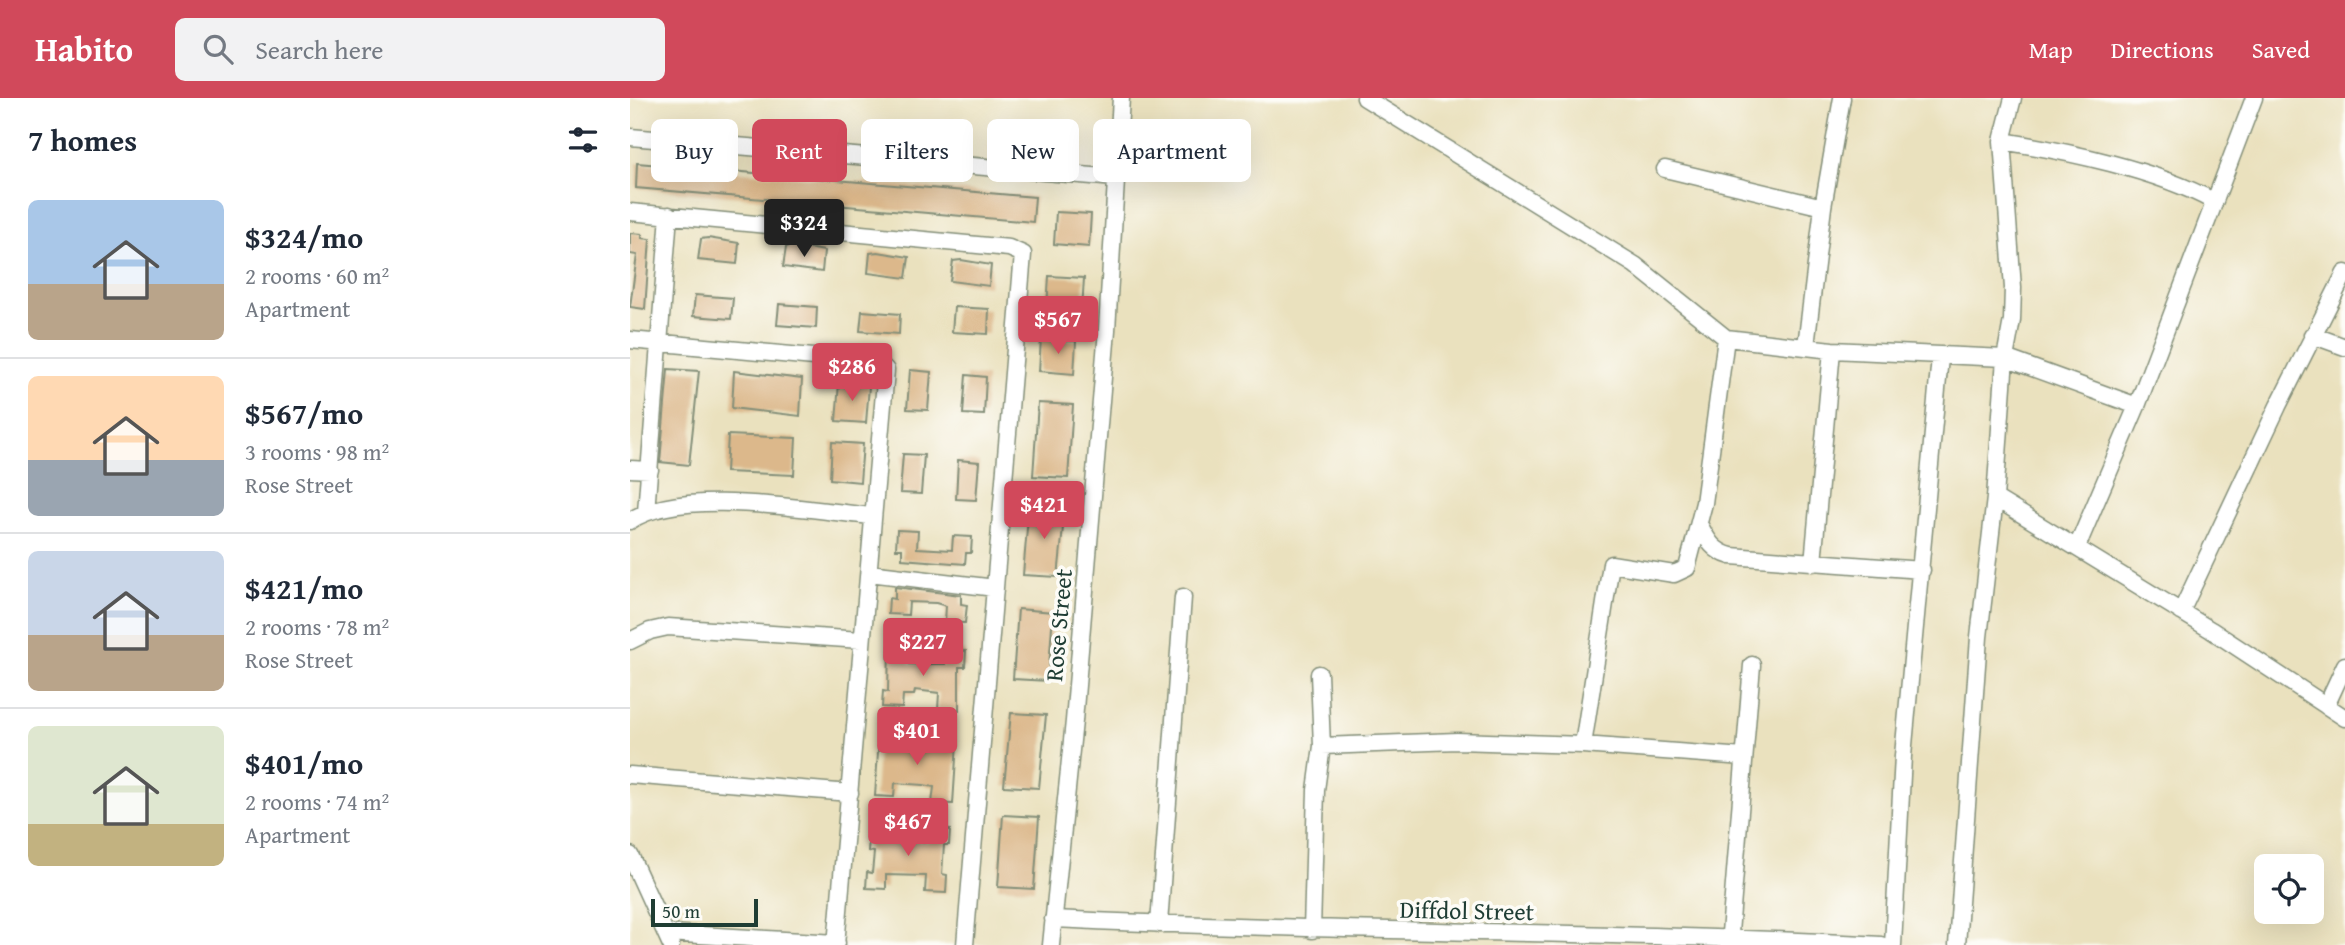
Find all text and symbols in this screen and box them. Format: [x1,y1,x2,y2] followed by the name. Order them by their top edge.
[175,18,665,81] search box
[35,25,133,73] text: Habito
[199,30,237,68] icon: search
[255,30,383,69] text: Search here
[2029,32,2073,67] text: Map
[2111,32,2214,67] text: Directions
[2252,32,2310,67] text: Saved
[28,118,137,162] text: 7 homes
[651,119,738,182] chip: Buy
[752,119,847,182] chip: Rent
[861,119,973,182] chip: Filters
[987,119,1079,182] chip: New
[1093,119,1251,182] chip: Apartment
[564,121,602,159] icon: filters
[763,200,845,259] pin: $324
[780,205,828,238] text: $324
[245,215,363,259] text: $324/mo
[84,228,168,312] icon: home
[245,259,389,292] text: 2 rooms · 60 m²
[245,292,350,325] text: Apartment
[1017,296,1099,356] pin: $567
[1034,302,1082,335] text: $567
[811,344,893,403] pin: $286
[828,349,876,382] text: $286
[245,391,363,435] text: $567/mo
[84,404,168,488] icon: home
[245,435,389,468] text: 3 rooms · 98 m²
[245,468,353,501] text: Rose Street
[1003,482,1085,541] pin: $421
[1020,487,1068,520] text: $421
[245,566,363,610] text: $421/mo
[1036,567,1081,683] street label: Rose Street
[84,579,168,663] icon: home
[245,610,389,643] text: 2 rooms · 78 m²
[882,618,964,678] pin: $227
[899,624,947,657] text: $227
[245,643,353,676] text: Rose Street
[876,708,958,767] pin: $401
[893,713,941,746] text: $401
[245,741,363,785] text: $401/mo
[84,754,168,838] icon: home
[245,785,389,818] text: 2 rooms · 74 m²
[867,798,949,858] pin: $467
[884,804,932,837] text: $467
[245,818,350,851] text: Apartment
[2254,854,2324,924] map controls
[2254,854,2324,924] button: locate
[1399,892,1535,929] street label: Diffdol Street
[651,896,758,928] scale bar
[662,897,700,925] text: 50 m

